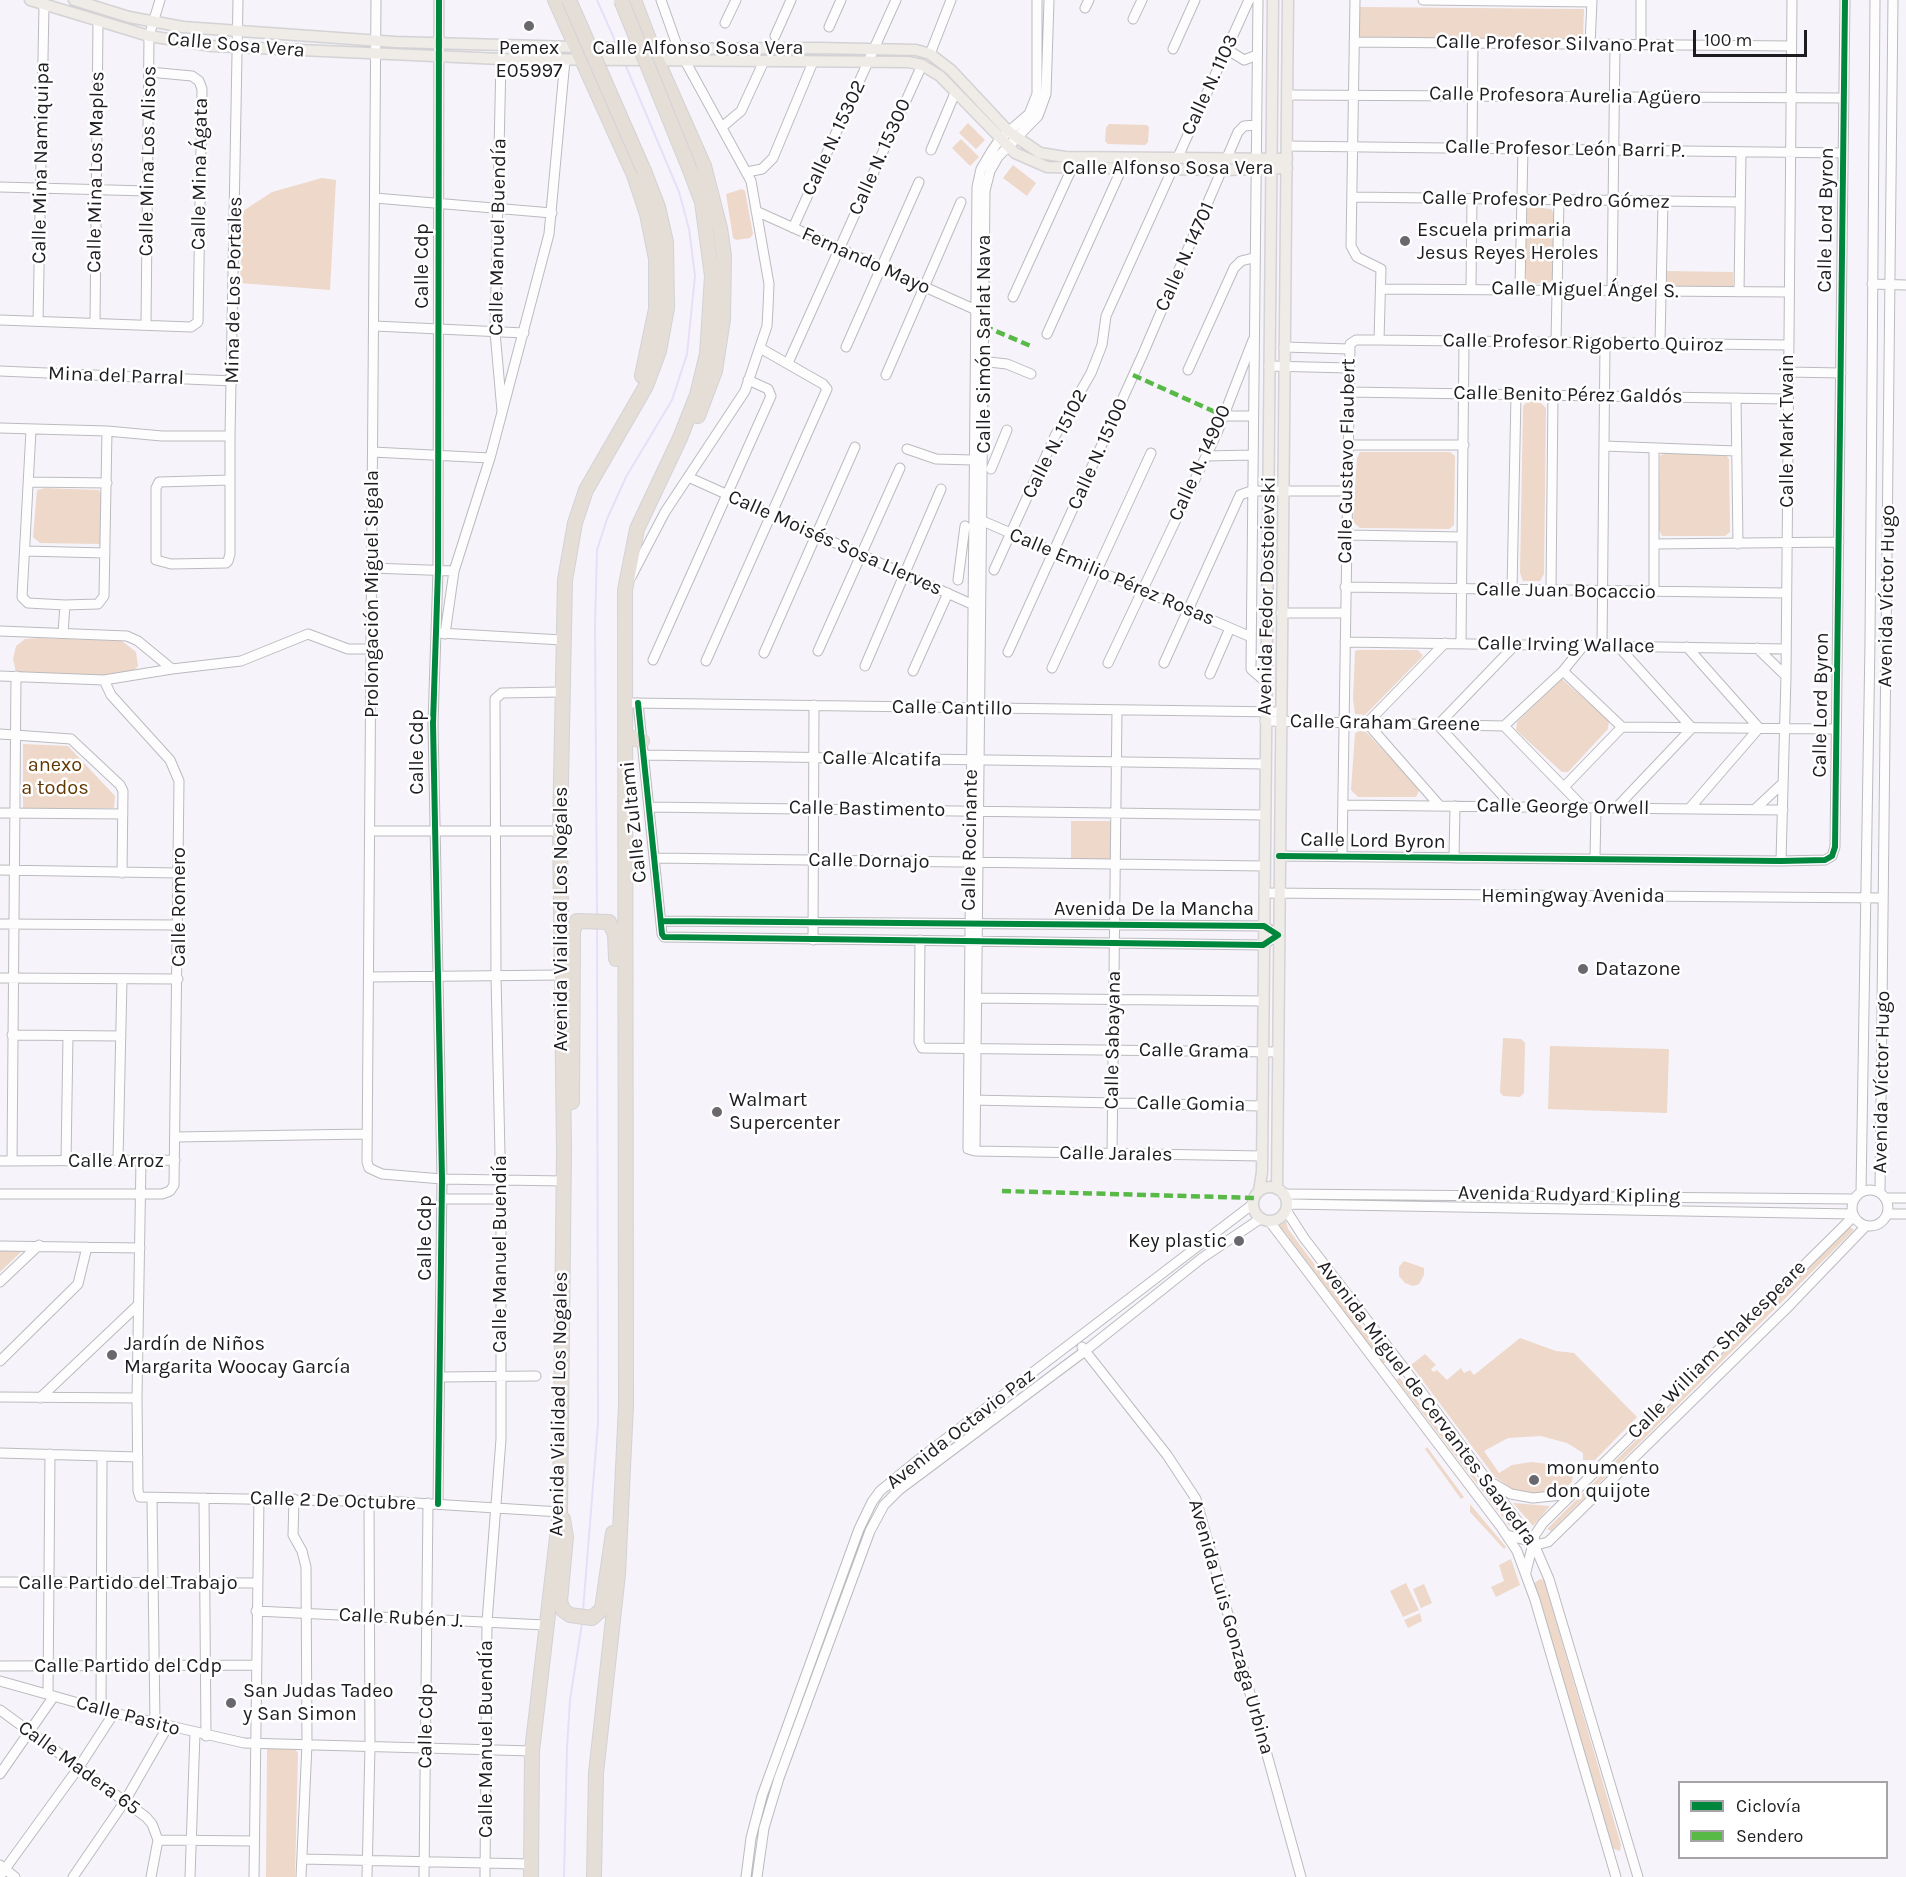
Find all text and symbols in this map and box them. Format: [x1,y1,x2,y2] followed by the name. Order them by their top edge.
[1696,18,1810,56] scale bar
[522,19,536,33] marker: Pemex E05997
[166,27,306,63] street label: Calle Sosa Vera
[1704,29,1752,51] text: 100 m
[1436,30,1674,58] street label: Calle Profesor Silvano Prat
[1176,31,1244,139] street label: Calle N. 1103
[496,36,562,83] place label: Pemex E05997
[592,36,804,60] street label: Calle Alfonso Sosa Vera
[27,62,55,264] street label: Calle Mina Namiquipa
[134,65,162,257] street label: Calle Mina Los Alisos
[82,71,110,273] street label: Calle Mina Los Maples
[797,76,871,200] street label: Calle N. 15302
[1429,82,1701,110] street label: Calle Profesora Aurelia Agüero
[844,95,916,219] street label: Calle N. 15300
[187,98,213,250] street label: Calle Mina Ágata
[1445,135,1685,163] street label: Calle Profesor León Barri P.
[484,138,512,336] street label: Calle Manuel Buendía
[1813,147,1839,293] street label: Calle Lord Byron
[1062,156,1274,180] street label: Calle Alfonso Sosa Vera
[1422,186,1670,214] street label: Calle Profesor Pedro Gómez
[220,196,248,384] street label: Mina de Los Portales
[1150,199,1220,315] street label: Calle N. 14701
[1417,218,1599,265] place label: Escuela primaria Jesus Reyes Heroles
[798,222,934,300] street label: Fernando Mayo
[410,223,434,309] street label: Calle Cdp
[1398,234,1412,248] marker: Escuela primaria Jesus Reyes Heroles
[972,235,996,453] street label: Calle Simón Sarlat Nava
[1491,276,1679,304] street label: Calle Miguel Ángel S.
[1442,329,1724,357] street label: Calle Profesor Rigoberto Quiroz
[1775,354,1799,508] street label: Calle Mark Twain
[1333,358,1361,564] street label: Calle Gustavo Flaubert
[47,362,185,390] street label: Mina del Parral
[1453,381,1683,409] street label: Calle Benito Pérez Galdós
[1017,385,1093,503] street label: Calle N. 15102
[1063,394,1133,514] street label: Calle N. 15100
[1164,401,1236,525] street label: Calle N. 14900
[360,470,384,718] street label: Prolongación Miguel Sigala
[1253,476,1281,716] street label: Avenida Fedor Dostoievski
[724,485,946,601] street label: Calle Moisés Sosa Llerves
[1873,504,1901,688] street label: Avenida Víctor Hugo
[1006,523,1218,631] street label: Calle Emilio Pérez Rosas
[1476,577,1656,605] street label: Calle Juan Bocaccio
[1477,631,1655,659] street label: Calle Irving Wallace
[1808,632,1834,778] street label: Calle Lord Byron
[892,695,1012,721] street label: Calle Cantillo
[405,709,429,795] street label: Calle Cdp
[1290,709,1480,737] street label: Calle Graham Greene
[822,746,942,772] street label: Calle Alcatifa
[21,753,89,800] park label: anexo a todos
[616,760,652,884] street label: Calle Zultami
[957,769,983,911] street label: Calle Rocinante
[549,786,573,1052] street label: Avenida Vialidad Los Nogales
[1476,793,1650,821] street label: Calle George Orwell
[789,796,945,822] street label: Calle Bastimento
[1300,828,1446,854] street label: Calle Lord Byron
[167,847,191,967] street label: Calle Romero
[808,848,930,874] street label: Calle Dornajo
[1481,884,1665,908] street label: Hemingway Avenida
[1054,897,1254,921] street label: Avenida De la Mancha
[1595,957,1680,981] place label: Datazone
[1576,962,1590,976] marker: Datazone
[1100,970,1126,1110] street label: Calle Sabayana
[1868,990,1896,1174] street label: Avenida Víctor Hugo
[1139,1038,1249,1064] street label: Calle Grama
[729,1088,840,1135] place label: Walmart Supercenter
[1136,1091,1246,1117] street label: Calle Gomia
[710,1105,724,1119] marker: Walmart Supercenter
[1059,1141,1173,1167] street label: Calle Jarales
[68,1149,164,1173] street label: Calle Arroz
[488,1155,512,1353] street label: Calle Manuel Buendía
[1458,1181,1680,1209] street label: Avenida Rudyard Kipling
[413,1195,437,1281] street label: Calle Cdp
[1128,1229,1227,1253] place label: Key plastic
[1232,1234,1246,1248] marker: Key plastic
[1312,1256,1542,1550] street label: Avenida Miguel de Cervantes Saavedra
[1623,1256,1811,1444] street label: Calle William Shakespeare
[545,1271,573,1537] street label: Avenida Vialidad Los Nogales
[124,1332,351,1379] place label: Jardín de Niños Margarita Woocay García
[105,1348,119,1362] marker: Jardín de Niños Margarita Woocay García
[882,1364,1040,1494] street label: Avenida Octavio Paz
[1546,1456,1659,1503] place label: monumento don quijote
[1527,1473,1541,1487] marker: monumento don quijote
[250,1486,416,1516] street label: Calle 2 De Octubre
[1183,1497,1279,1757] street label: Avenida Luis Gonzaga Urbina
[18,1571,238,1595] street label: Calle Partido del Trabajo
[338,1603,464,1633] street label: Calle Rubén J.
[474,1640,498,1838] street label: Calle Manuel Buendía
[34,1654,222,1678] street label: Calle Partido del Cdp
[243,1679,394,1726] place label: San Judas Tadeo y San Simon
[413,1683,439,1769] street label: Calle Cdp
[73,1691,183,1741] street label: Calle Pasito
[224,1696,238,1710] marker: San Judas Tadeo y San Simon
[13,1716,145,1820] street label: Calle Madera 65
[1678,1781,1888,1859] legend
[1736,1795,1801,1817] text: Ciclovía
[1736,1825,1803,1847] text: Sendero

